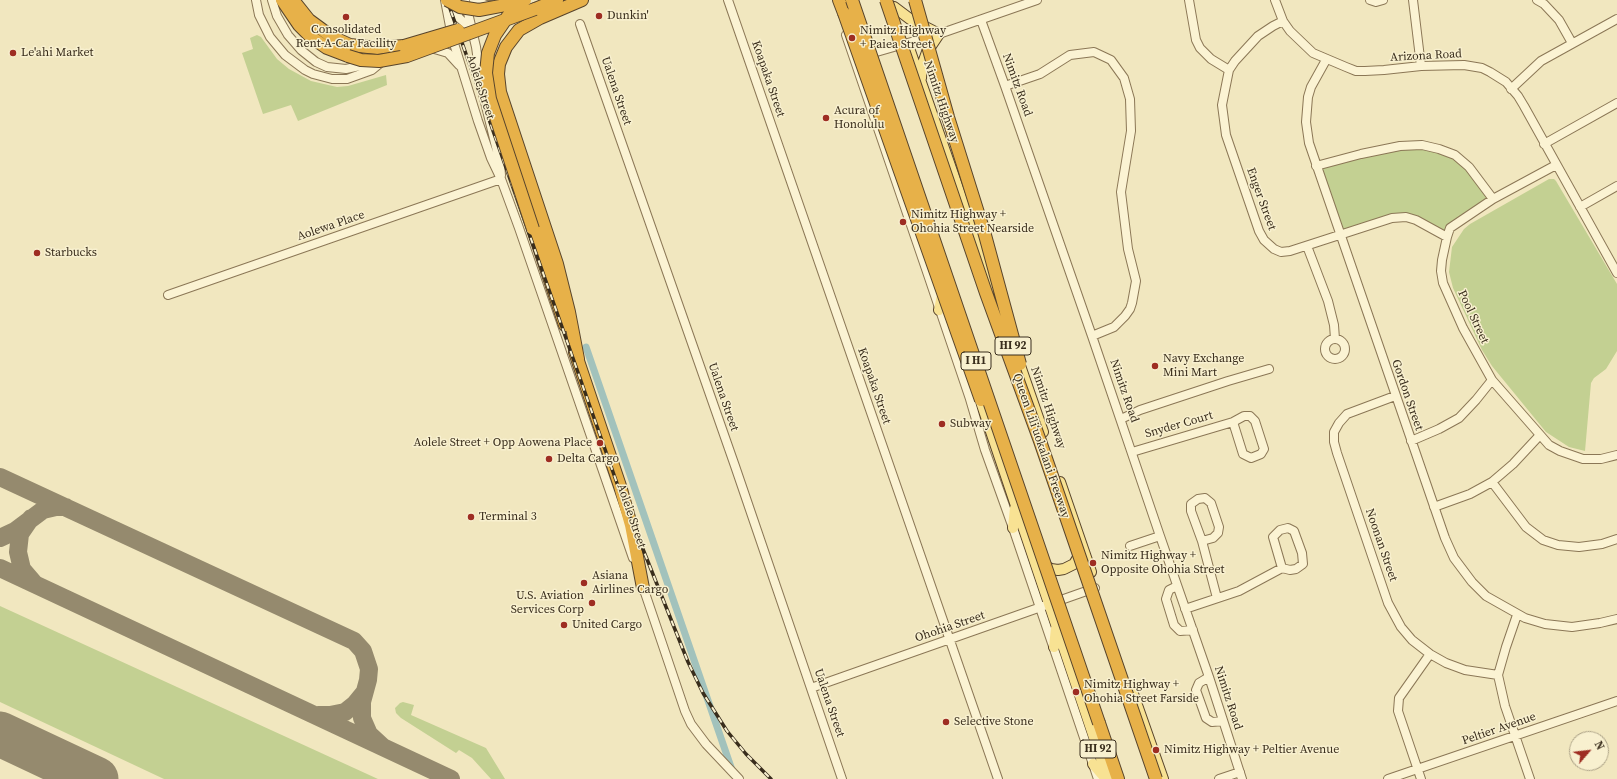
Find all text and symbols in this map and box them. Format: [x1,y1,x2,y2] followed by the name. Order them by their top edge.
[607,9,649,23] place label: Dunkin'
[594,11,604,21] marker: Dunkin'
[341,12,351,22] marker: Consolidated Rent-A-Car Facility
[296,23,396,51] place label: Consolidated Rent-A-Car Facility
[860,24,946,52] place label: Nimitz Highway + Paiea Street
[847,33,857,43] marker: Nimitz Highway + Paiea Street
[748,39,788,119] street label: Koapaka Street
[21,46,93,60] place label: Le'ahi Market
[1390,47,1462,65] street label: Arizona Road
[8,48,18,58] marker: Le'ahi Market
[999,51,1035,119] street label: Nimitz Road
[463,53,497,121] street label: Aolele Street
[598,55,634,127] street label: Ualena Street
[920,59,962,145] street label: Nimitz Highway
[834,104,884,132] place label: Acura of Honolulu
[821,113,831,123] marker: Acura of Honolulu
[1243,166,1279,232] street label: Enger Street
[295,208,367,244] street label: Aolewa Place
[911,208,1034,236] place label: Nimitz Highway + Ohohia Street Nearside
[898,217,908,227] marker: Nimitz Highway + Ohohia Street Nearside
[45,246,97,260] place label: Starbucks
[32,248,42,258] marker: Starbucks
[1454,288,1492,346] street label: Pool Street
[995,337,1031,355] road number: HI 92
[854,346,894,426] street label: Koapaka Street
[961,352,991,370] road number: I H1
[1163,352,1244,380] place label: Navy Exchange Mini Mart
[1106,357,1142,425] street label: Nimitz Road
[1388,358,1426,432] street label: Gordon Street
[705,361,741,433] street label: Ualena Street
[1150,361,1160,371] marker: Navy Exchange Mini Mart
[1027,365,1069,451] street label: Nimitz Highway
[1009,372,1073,520] street label: Queen Liliʻuokalani Freeway
[1143,408,1215,442] street label: Snyder Court
[950,417,991,431] place label: Subway
[937,419,947,429] marker: Subway
[413,436,592,450] place label: Aolele Street + Opp Aowena Place
[595,438,605,448] marker: Aolele Street + Opp Aowena Place
[557,452,619,466] place label: Delta Cargo
[544,454,554,464] marker: Delta Cargo
[613,482,649,550] street label: Aolele Street
[1362,507,1400,583] street label: Noonan Street
[479,510,537,524] place label: Terminal 3
[466,512,476,522] marker: Terminal 3
[1101,549,1224,577] place label: Nimitz Highway + Opposite Ohohia Street
[1088,558,1098,568] marker: Nimitz Highway + Opposite Ohohia Street
[592,569,668,597] place label: Asiana Airlines Cargo
[579,578,589,588] marker: Asiana Airlines Cargo
[511,589,584,617] place label: U.S. Aviation Services Corp
[587,598,597,608] marker: U.S. Aviation Services Corp
[913,608,987,646] street label: Ohohia Street
[572,618,642,632] place label: United Cargo
[559,620,569,630] marker: United Cargo
[1211,664,1245,732] street label: Nimitz Road
[811,667,847,739] street label: Ualena Street
[1084,678,1199,706] place label: Nimitz Highway + Ohohia Street Farside
[1071,687,1081,697] marker: Nimitz Highway + Ohohia Street Farside
[1460,710,1538,748] street label: Peltier Avenue
[954,715,1034,729] place label: Selective Stone
[941,717,951,727] marker: Selective Stone
[1569,731,1609,771] north arrow
[1591,739,1608,753] text: N
[1080,740,1116,758] road number: HI 92
[1164,743,1339,757] place label: Nimitz Highway + Peltier Avenue
[1151,745,1161,755] marker: Nimitz Highway + Peltier Avenue

